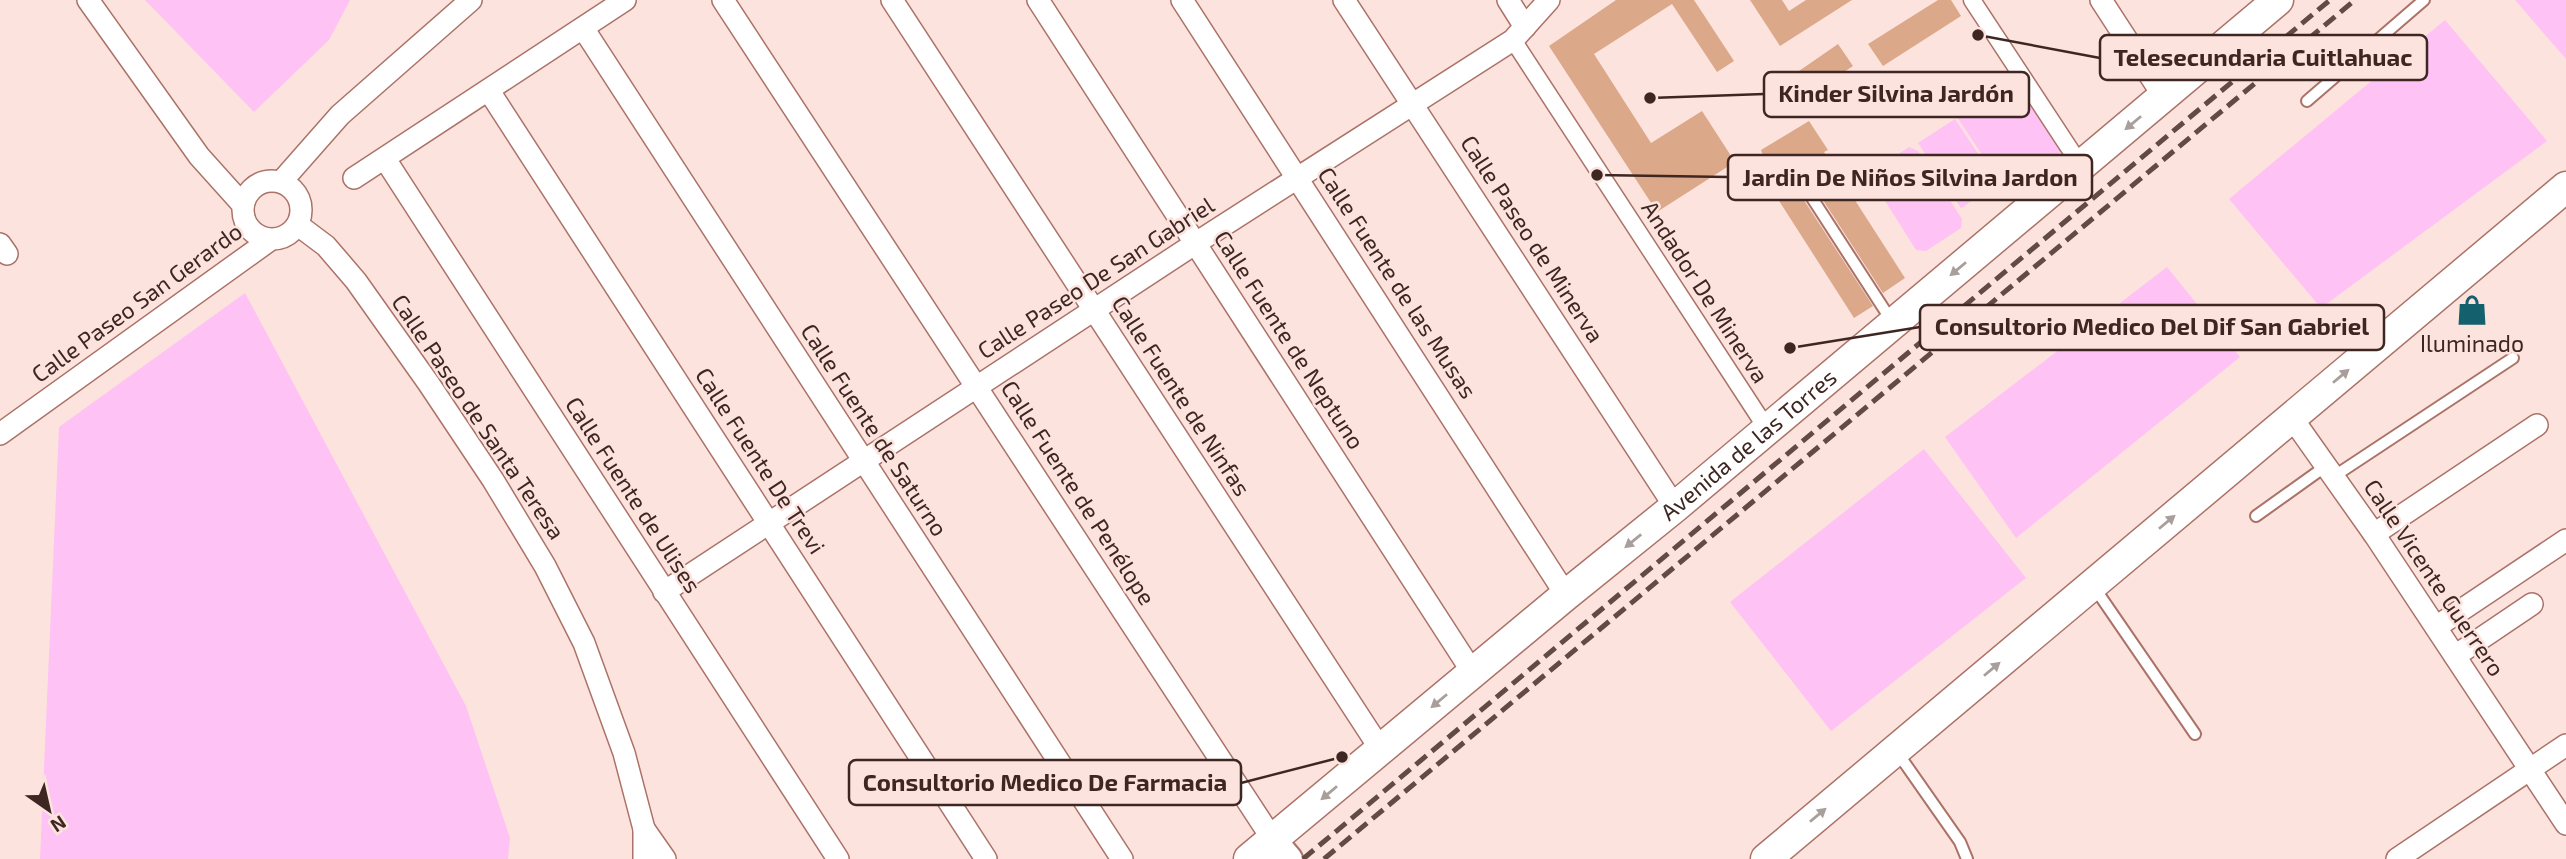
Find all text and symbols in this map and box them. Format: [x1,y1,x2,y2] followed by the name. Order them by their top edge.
[2100,35,2427,80] callout: Telesecundaria Cuitlahuac
[2114,42,2412,71] text: Telesecundaria Cuitlahuac
[1764,72,2029,117] callout: Kinder Silvina Jardón
[1778,78,2014,107] text: Kinder Silvina Jardón
[2124,116,2142,131] one-way arrow
[1455,130,1610,347] street label: Calle Paseo de Minerva
[1728,155,2092,200] callout: Jardin De Niños Silvina Jardon
[1313,162,1483,403] street label: Calle Fuente de las Musas
[1742,162,2078,191] text: Jardin De Niños Silvina Jardon
[972,190,1219,364] street label: Calle Paseo De San Gabriel
[1636,195,1775,388] street label: Andador De Minerva
[26,216,247,388] street label: Calle Paseo San Gerardo
[1209,225,1371,454] street label: Calle Fuente de Neptuno
[1949,261,1967,277] one-way arrow
[386,289,571,544] street label: Calle Paseo de Santa Teresa
[1107,290,1257,501] street label: Calle Fuente de Ninfas
[2455,293,2489,327] shop icon: Iluminado
[1920,305,2384,350] callout: Consultorio Medico Del Dif San Gabriel
[1935,311,2369,340] text: Consultorio Medico Del Dif San Gabriel
[796,318,954,541] street label: Calle Fuente de Saturno
[2420,329,2524,357] place label: Iluminado
[690,362,832,559] street label: Calle Fuente De Trevi
[1655,362,1842,526] street label: Avenida de las Torres
[2332,369,2349,384] one-way arrow
[996,375,1162,610] street label: Calle Fuente de Penélope
[560,391,708,598] street label: Calle Fuente de Ulises
[2359,474,2511,681] street label: Calle Vicente Guerrero
[2157,515,2175,530] one-way arrow
[1625,533,1642,548] one-way arrow
[1984,662,2001,677] one-way arrow
[1430,693,1447,708] one-way arrow
[849,760,1241,805] callout: Consultorio Medico De Farmacia
[863,767,1227,796] text: Consultorio Medico De Farmacia
[14,775,84,845] north arrow
[1320,786,1338,801] one-way arrow
[1809,807,1827,823] one-way arrow
[47,811,71,838] text: N

